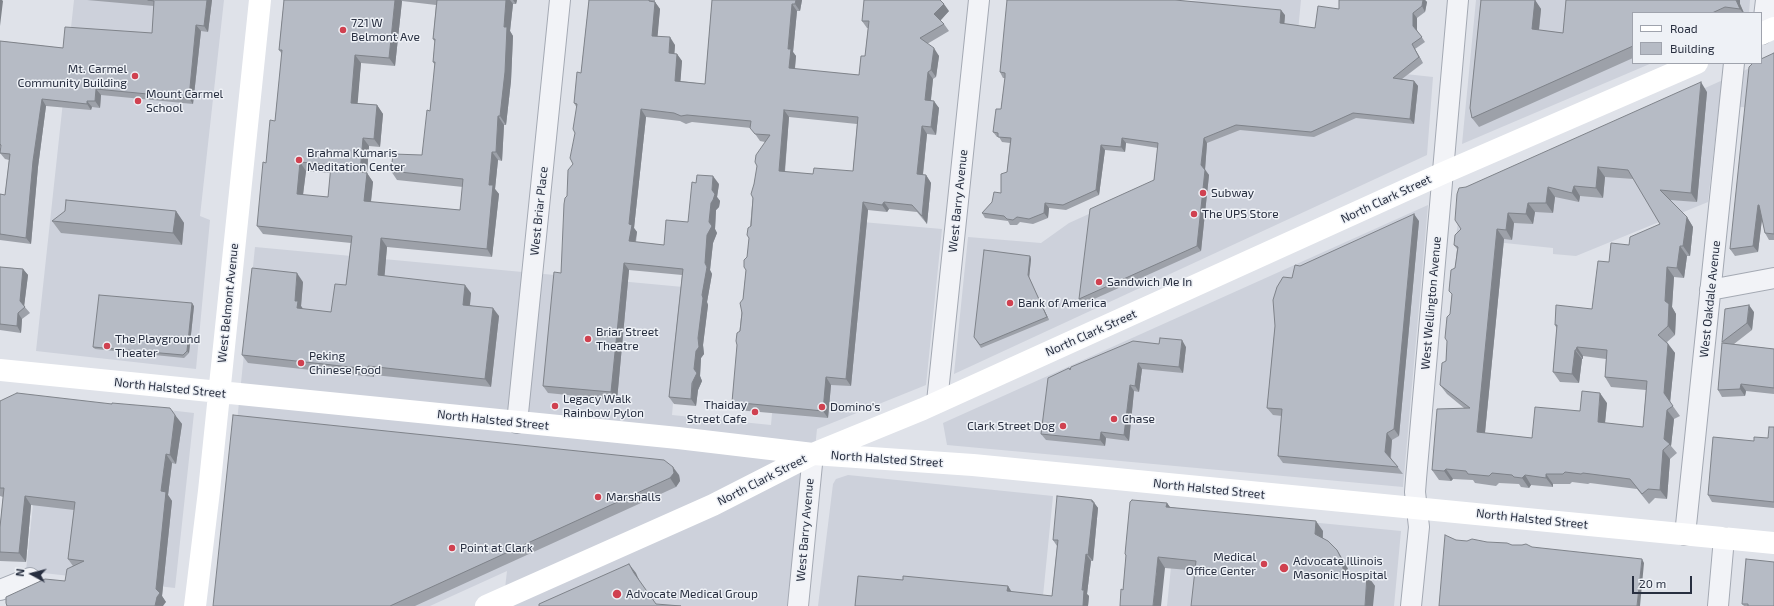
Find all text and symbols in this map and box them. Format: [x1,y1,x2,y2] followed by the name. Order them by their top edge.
[1632,12,1762,64] legend
[351,16,420,44] place label: 721 W Belmont Ave
[1670,21,1698,35] text: Road
[338,25,348,35] marker: 721 W Belmont Ave
[1670,41,1714,55] text: Building
[18,62,127,90] place label: Mt. Carmel Community Building
[130,71,140,81] marker: Mt. Carmel Community Building
[146,87,223,115] place label: Mount Carmel School
[133,96,143,106] marker: Mount Carmel School
[307,146,405,174] place label: Brahma Kumaris Meditation Center
[945,149,971,253] street label: West Barry Avenue
[294,155,304,165] marker: Brahma Kumaris Meditation Center
[527,166,551,256] street label: West Briar Place
[1338,172,1434,226] street label: North Clark Street
[1211,186,1254,200] place label: Subway
[1198,188,1208,198] marker: Subway
[1202,207,1279,221] place label: The UPS Store
[1189,209,1199,219] marker: The UPS Store
[1418,236,1444,370] street label: West Wellington Avenue
[1697,240,1723,358] street label: West Oakdale Avenue
[215,242,241,364] street label: West Belmont Avenue
[1107,275,1192,289] place label: Sandwich Me In
[1094,277,1104,287] marker: Sandwich Me In
[1018,296,1106,310] place label: Bank of America
[1005,298,1015,308] marker: Bank of America
[1043,306,1139,360] street label: North Clark Street
[596,325,659,353] place label: Briar Street Theatre
[115,332,200,360] place label: The Playground Theater
[583,334,593,344] marker: Briar Street Theatre
[102,341,112,351] marker: The Playground Theater
[309,349,381,377] place label: Peking Chinese Food
[296,358,306,368] marker: Peking Chinese Food
[113,375,227,401] street label: North Halsted Street
[563,392,644,420] place label: Legacy Walk Rainbow Pylon
[687,398,747,426] place label: Thaiday Street Cafe
[830,400,880,414] place label: Domino's
[550,401,560,411] marker: Legacy Walk Rainbow Pylon
[817,402,827,412] marker: Domino's
[436,407,550,433] street label: North Halsted Street
[750,407,760,417] marker: Thaiday Street Cafe
[1122,412,1155,426] place label: Chase
[1109,414,1119,424] marker: Chase
[967,419,1055,433] place label: Clark Street Dog
[1058,421,1068,431] marker: Clark Street Dog
[830,448,944,470] street label: North Halsted Street
[715,451,809,509] street label: North Clark Street
[1152,476,1266,502] street label: North Halsted Street
[793,478,817,582] street label: West Barry Avenue
[606,490,661,504] place label: Marshalls
[593,492,603,502] marker: Marshalls
[1475,506,1589,532] street label: North Halsted Street
[460,541,533,555] place label: Point at Clark
[447,543,457,553] marker: Point at Clark
[1186,550,1256,578] place label: Medical Office Center
[12,554,52,594] north arrow
[1293,554,1387,582] place label: Advocate Illinois Masonic Hospital
[1259,559,1269,569] marker: Medical Office Center
[1278,562,1290,574] marker: Advocate Illinois Masonic Hospital
[13,568,27,577] text: N
[1634,568,1694,594] scale bar
[1639,576,1666,590] text: 20 m
[626,587,758,601] place label: Advocate Medical Group
[611,588,623,600] marker: Advocate Medical Group

